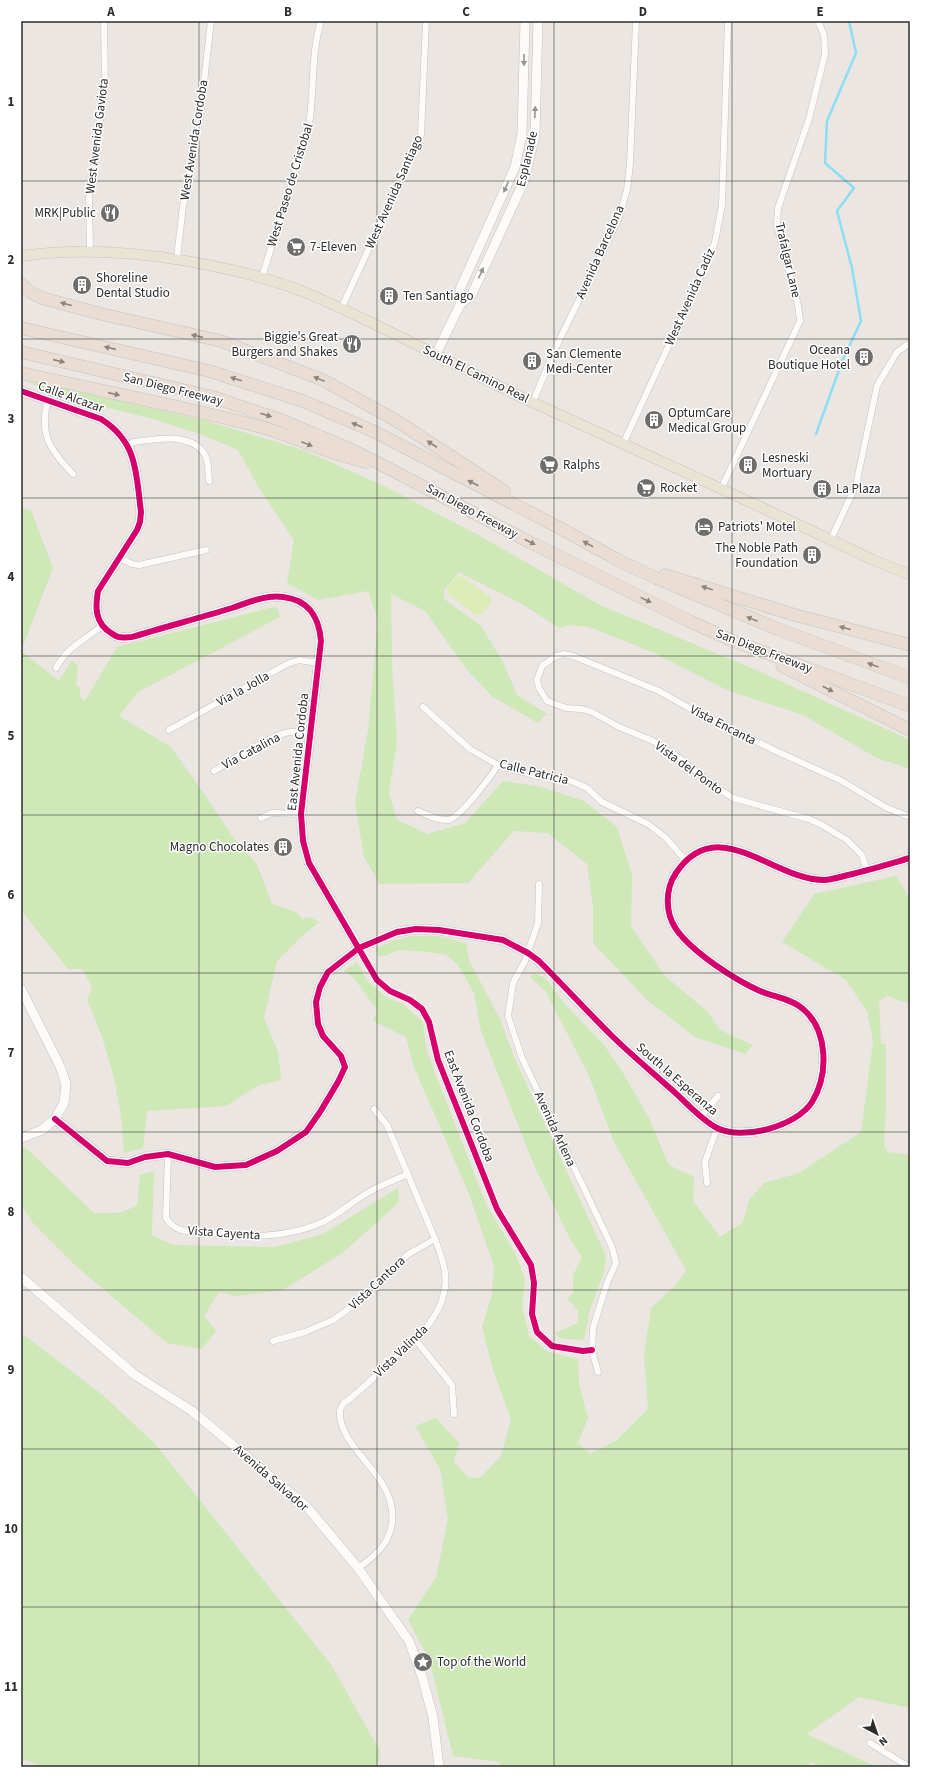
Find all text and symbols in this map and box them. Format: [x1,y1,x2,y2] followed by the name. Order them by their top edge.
[106,3,115,21] text: A
[284,3,292,21] text: B
[462,3,470,21] text: C
[639,3,647,21] text: D
[816,3,824,21] text: E
[521,54,527,67] one-way arrow
[81,77,113,195] street label: West Avenida Gaviota
[176,79,212,201] street label: West Avenida Cordoba
[8,93,15,111] text: 1
[532,105,538,118] one-way arrow
[263,121,317,249] street label: West Paseo de Cristobal
[512,129,542,189] street label: Esplanade
[361,132,427,252] street label: West Avenida Santiago
[503,182,509,193] one-way arrow
[99,202,121,224] restaurant icon: MRK|Public
[571,202,629,302] street label: Avenida Barcelona
[34,204,96,222] place label: MRK|Public
[771,220,805,300] street label: Trafalgar Lane
[285,236,307,258] supermarket icon: 7-Eleven
[310,238,357,256] place label: 7-Eleven
[660,245,720,349] street label: West Avenida Cadiz
[8,251,15,269] text: 2
[478,268,484,279] one-way arrow
[96,269,170,302] place label: Shoreline Dental Studio
[71,274,93,296] building icon: Shoreline Dental Studio
[378,285,400,307] building icon: Ten Santiago
[403,287,473,305] place label: Ten Santiago
[59,301,71,307] one-way arrow
[231,328,339,361] place label: Biggie's Great Burgers and Shakes
[190,332,203,338] one-way arrow
[341,333,363,355] restaurant icon: Biggie's Great Burgers and Shakes
[420,340,532,408] street label: South El Camino Real
[768,341,850,374] place label: Oceana Boutique Hotel
[103,345,115,351] one-way arrow
[546,345,621,378] place label: San Clemente Medi-Center
[853,346,875,368] building icon: Oceana Boutique Hotel
[521,350,543,372] building icon: San Clemente Medi-Center
[53,359,65,365] one-way arrow
[121,368,225,410] street label: San Diego Freeway
[229,376,241,382] one-way arrow
[313,376,325,382] one-way arrow
[36,377,107,417] street label: Calle Alcazar
[108,391,120,397] one-way arrow
[668,404,746,437] place label: OptumCare Medical Group
[643,409,665,431] building icon: OptumCare Medical Group
[8,410,15,428] text: 3
[260,412,272,418] one-way arrow
[351,421,363,427] one-way arrow
[426,440,437,448] one-way arrow
[301,441,313,447] one-way arrow
[762,449,812,482] place label: Lesneski Mortuary
[538,454,560,476] supermarket icon: Ralphs
[737,454,759,476] building icon: Lesneski Mortuary
[563,456,601,474] place label: Ralphs
[635,477,657,499] supermarket icon: Rocket
[811,478,833,500] building icon: La Plaza
[423,479,521,543] street label: San Diego Freeway
[660,479,698,497] place label: Rocket
[468,480,479,486] one-way arrow
[836,480,880,498] place label: La Plaza
[693,516,715,538] hotel icon: Patriots' Motel
[718,518,796,536] place label: Patriots' Motel
[524,539,536,545] one-way arrow
[715,539,798,572] place label: The Noble Path Foundation
[582,540,594,547] one-way arrow
[801,544,823,566] building icon: The Noble Path Foundation
[8,568,15,586] text: 4
[701,585,713,591] one-way arrow
[641,597,652,603] one-way arrow
[745,615,757,621] one-way arrow
[713,624,815,678] street label: San Diego Freeway
[839,624,851,630] one-way arrow
[867,661,879,667] one-way arrow
[213,667,273,711] street label: Via la Jolla
[822,686,834,692] one-way arrow
[283,692,313,812] street label: East Avenida Cordoba
[687,701,759,749] street label: Vista Encanta
[8,727,15,745] text: 5
[219,728,283,774] street label: Via Catalina
[651,737,727,799] street label: Vista del Ponto
[498,755,570,789] street label: Calle Patricia
[272,836,294,858] building icon: Magno Chocolates
[170,838,270,856] place label: Magno Chocolates
[8,886,15,904] text: 6
[632,1038,722,1120] street label: South la Esperanza
[8,1044,15,1062] text: 7
[439,1048,499,1164] street label: East Avenida Cordoba
[530,1088,580,1170] street label: Avenida Arlena
[8,1203,15,1221] text: 8
[187,1221,261,1245] street label: Vista Cayenta
[345,1252,409,1314] street label: Vista Cantora
[370,1321,432,1381] street label: Vista Valinda
[8,1361,15,1379] text: 9
[230,1440,313,1516] street label: Avenida Salvador
[4,1520,18,1538] text: 10
[412,1651,434,1673] place icon: Top of the World
[437,1653,526,1671] place label: Top of the World
[4,1678,18,1696] text: 11
[857,1714,897,1754] north arrow
[875,1733,891,1749] text: N

